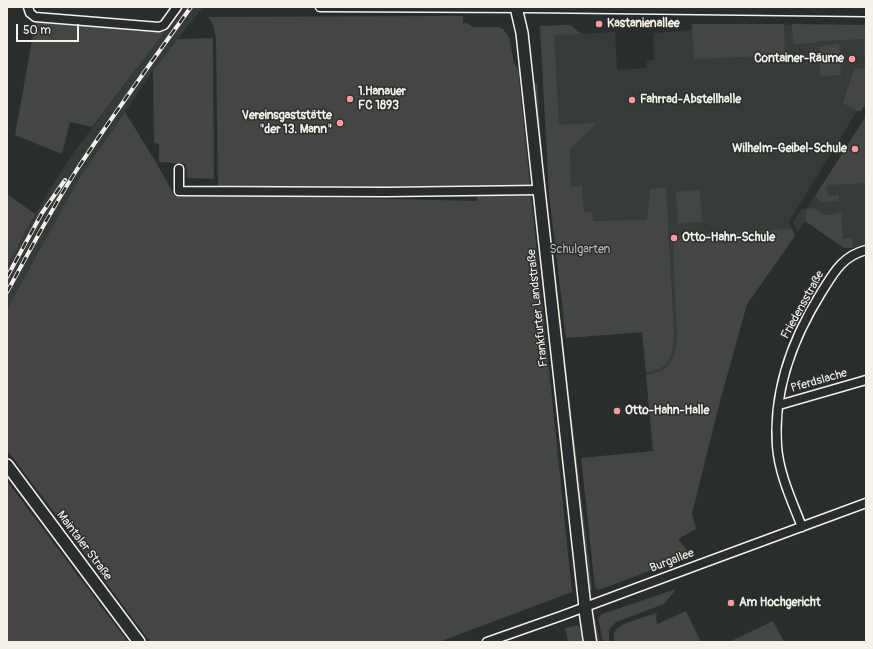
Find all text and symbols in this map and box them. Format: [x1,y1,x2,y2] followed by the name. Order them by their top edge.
[18,16,81,42] scale bar
[607,17,680,31] place label: Kastanienallee
[594,19,604,29] marker: Kastanienallee
[23,23,51,38] text: 50 m
[754,52,844,66] place label: Container-Räume
[847,54,857,64] marker: Container-Räume
[358,85,406,113] place label: 1.Hanauer FC 1893
[640,93,741,107] place label: Fahrrad-Abstellhalle
[345,94,355,104] marker: 1.Hanauer FC 1893
[627,95,637,105] marker: Fahrrad-Abstellhalle
[242,109,332,137] place label: Vereinsgaststätte "der 13. Mann"
[335,118,345,128] marker: Vereinsgaststätte "der 13. Mann"
[732,142,847,156] place label: Wilhelm-Geibel-Schule
[850,144,860,154] marker: Wilhelm-Geibel-Schule
[682,231,775,245] place label: Otto-Hahn-Schule
[669,233,679,243] marker: Otto-Hahn-Schule
[550,243,610,257] park label: Schulgarten
[525,249,551,367] street label: Frankfurter Landstraße
[778,268,828,342] street label: Friedensstraße
[789,366,849,396] street label: Pferdslache
[625,404,709,418] place label: Otto-Hahn-Halle
[612,406,622,416] marker: Otto-Hahn-Halle
[53,508,115,584] street label: Maintaler Straße
[648,546,696,576] street label: Burgallee
[739,596,821,610] place label: Am Hochgericht
[726,598,736,608] marker: Am Hochgericht

